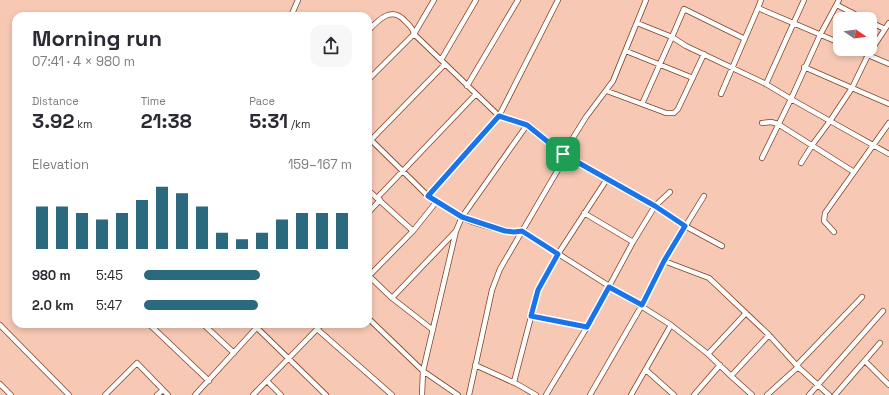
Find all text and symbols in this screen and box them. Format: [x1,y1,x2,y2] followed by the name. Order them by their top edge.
[833,12,877,56] north arrow
[833,12,877,56] map controls
[32,24,162,52] text: Morning run
[310,25,352,67] button: share
[32,53,135,70] text: 07:41 · 4 × 980 m
[32,94,79,108] text: Distance
[141,94,166,108] text: Time
[249,94,275,108] text: Pace
[32,108,74,134] text: 3.92
[141,108,192,134] text: 21:38
[249,108,288,134] text: 5:31
[74,117,93,131] text: km
[288,117,310,131] text: /km
[546,137,580,171] pin
[552,143,574,165] icon: arrive
[32,156,89,173] text: Elevation
[288,156,352,173] text: 159–167 m
[32,267,71,284] text: 980 m
[96,267,123,284] text: 5:45
[32,297,74,314] text: 2.0 km
[96,297,122,314] text: 5:47

